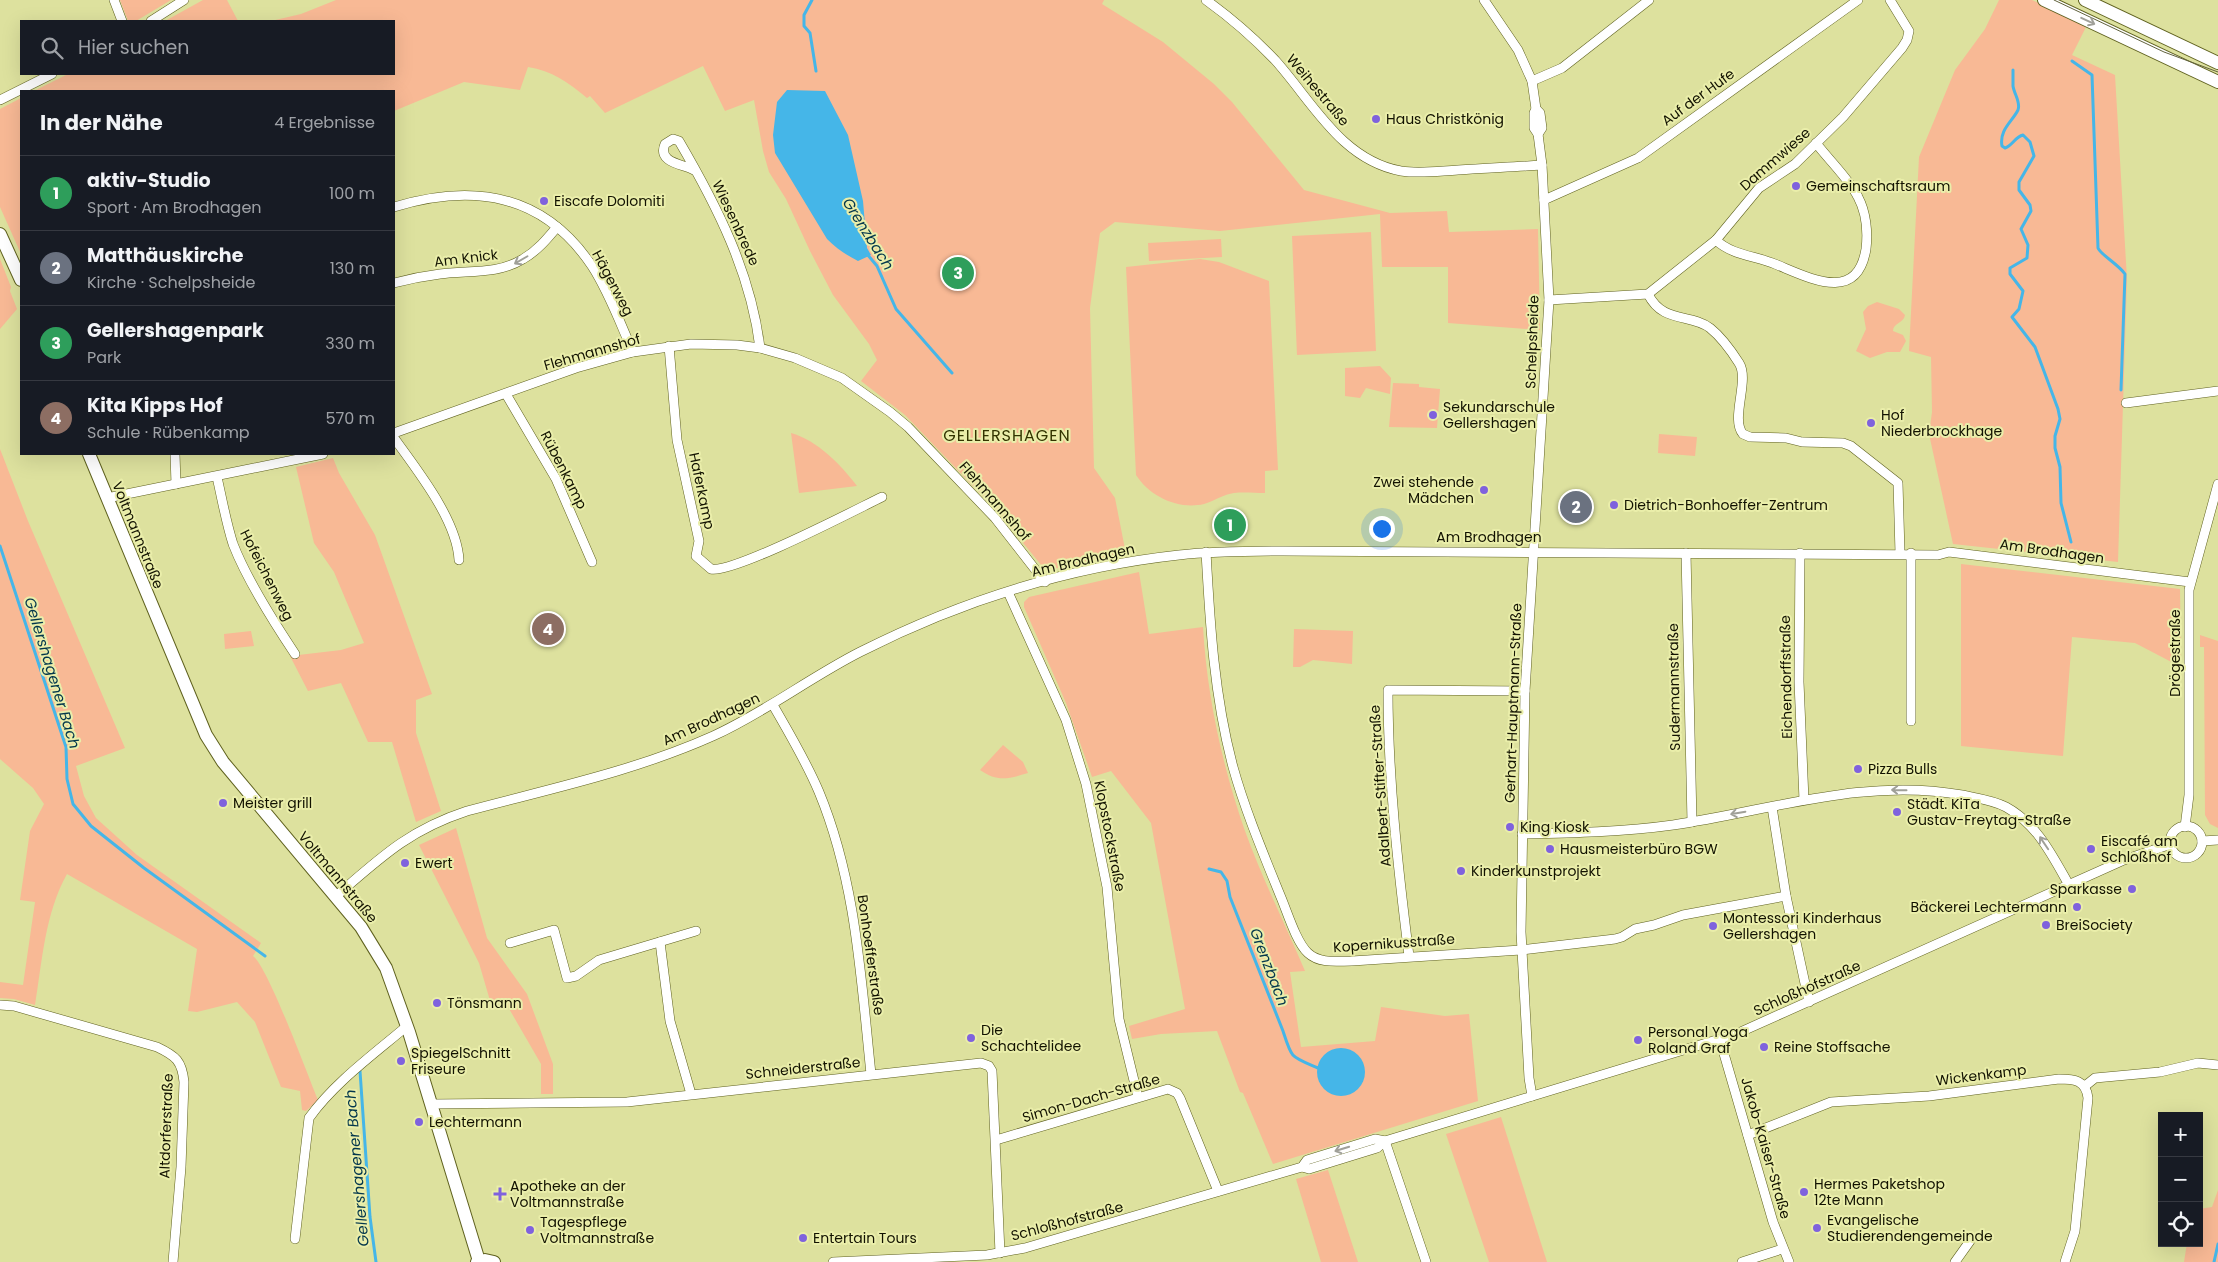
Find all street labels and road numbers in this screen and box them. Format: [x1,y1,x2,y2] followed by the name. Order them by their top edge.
[1282,50,1354,131] street label: Weihestraße
[1657,64,1739,130] street label: Auf der Hufe
[1735,122,1815,195] street label: Dammwiese
[707,177,765,269] street label: Wiesenbrede
[433,244,500,272] street label: Am Knick
[587,246,639,320] street label: Hägerweg
[1520,294,1544,389] street label: Schelpsheide
[541,329,643,375] street label: Flehmannshof
[536,428,592,512] street label: Rübenkamp
[684,451,720,531] street label: Haferkamp
[955,457,1036,546] street label: Flehmannshof
[107,478,169,592] street label: Voltmannstraße
[235,526,299,624] street label: Hofeichenweg
[1436,527,1542,547] street label: Am Brodhagen
[1998,534,2106,568] street label: Am Brodhagen
[1029,538,1137,582] street label: Am Brodhagen
[1500,603,1526,803] street label: Gerhart-Hauptmann-Straße
[2165,609,2185,697] street label: Drögestraße
[1775,615,1797,739] street label: Eichendorffstraße
[1663,623,1685,751] street label: Sudermannstraße
[659,688,763,750] street label: Am Brodhagen
[1364,704,1396,868] street label: Adalbert-Stifter-Straße
[1089,779,1131,893] street label: Klopstockstraße
[294,827,383,927] street label: Voltmannstraße
[853,893,889,1017] street label: Bonhoefferstraße
[1332,929,1456,957] street label: Kopernikusstraße
[1750,955,1864,1021] street label: Schloßhofstraße
[745,1052,862,1084] street label: Schneiderstraße
[1935,1060,2027,1090] street label: Wickenkamp
[1020,1069,1163,1127] street label: Simon-Dach-Straße
[154,1073,178,1179] street label: Altdorferstraße
[1736,1075,1796,1222] street label: Jakob-Kaiser-Straße
[1009,1196,1126,1246] street label: Schloßhofstraße

